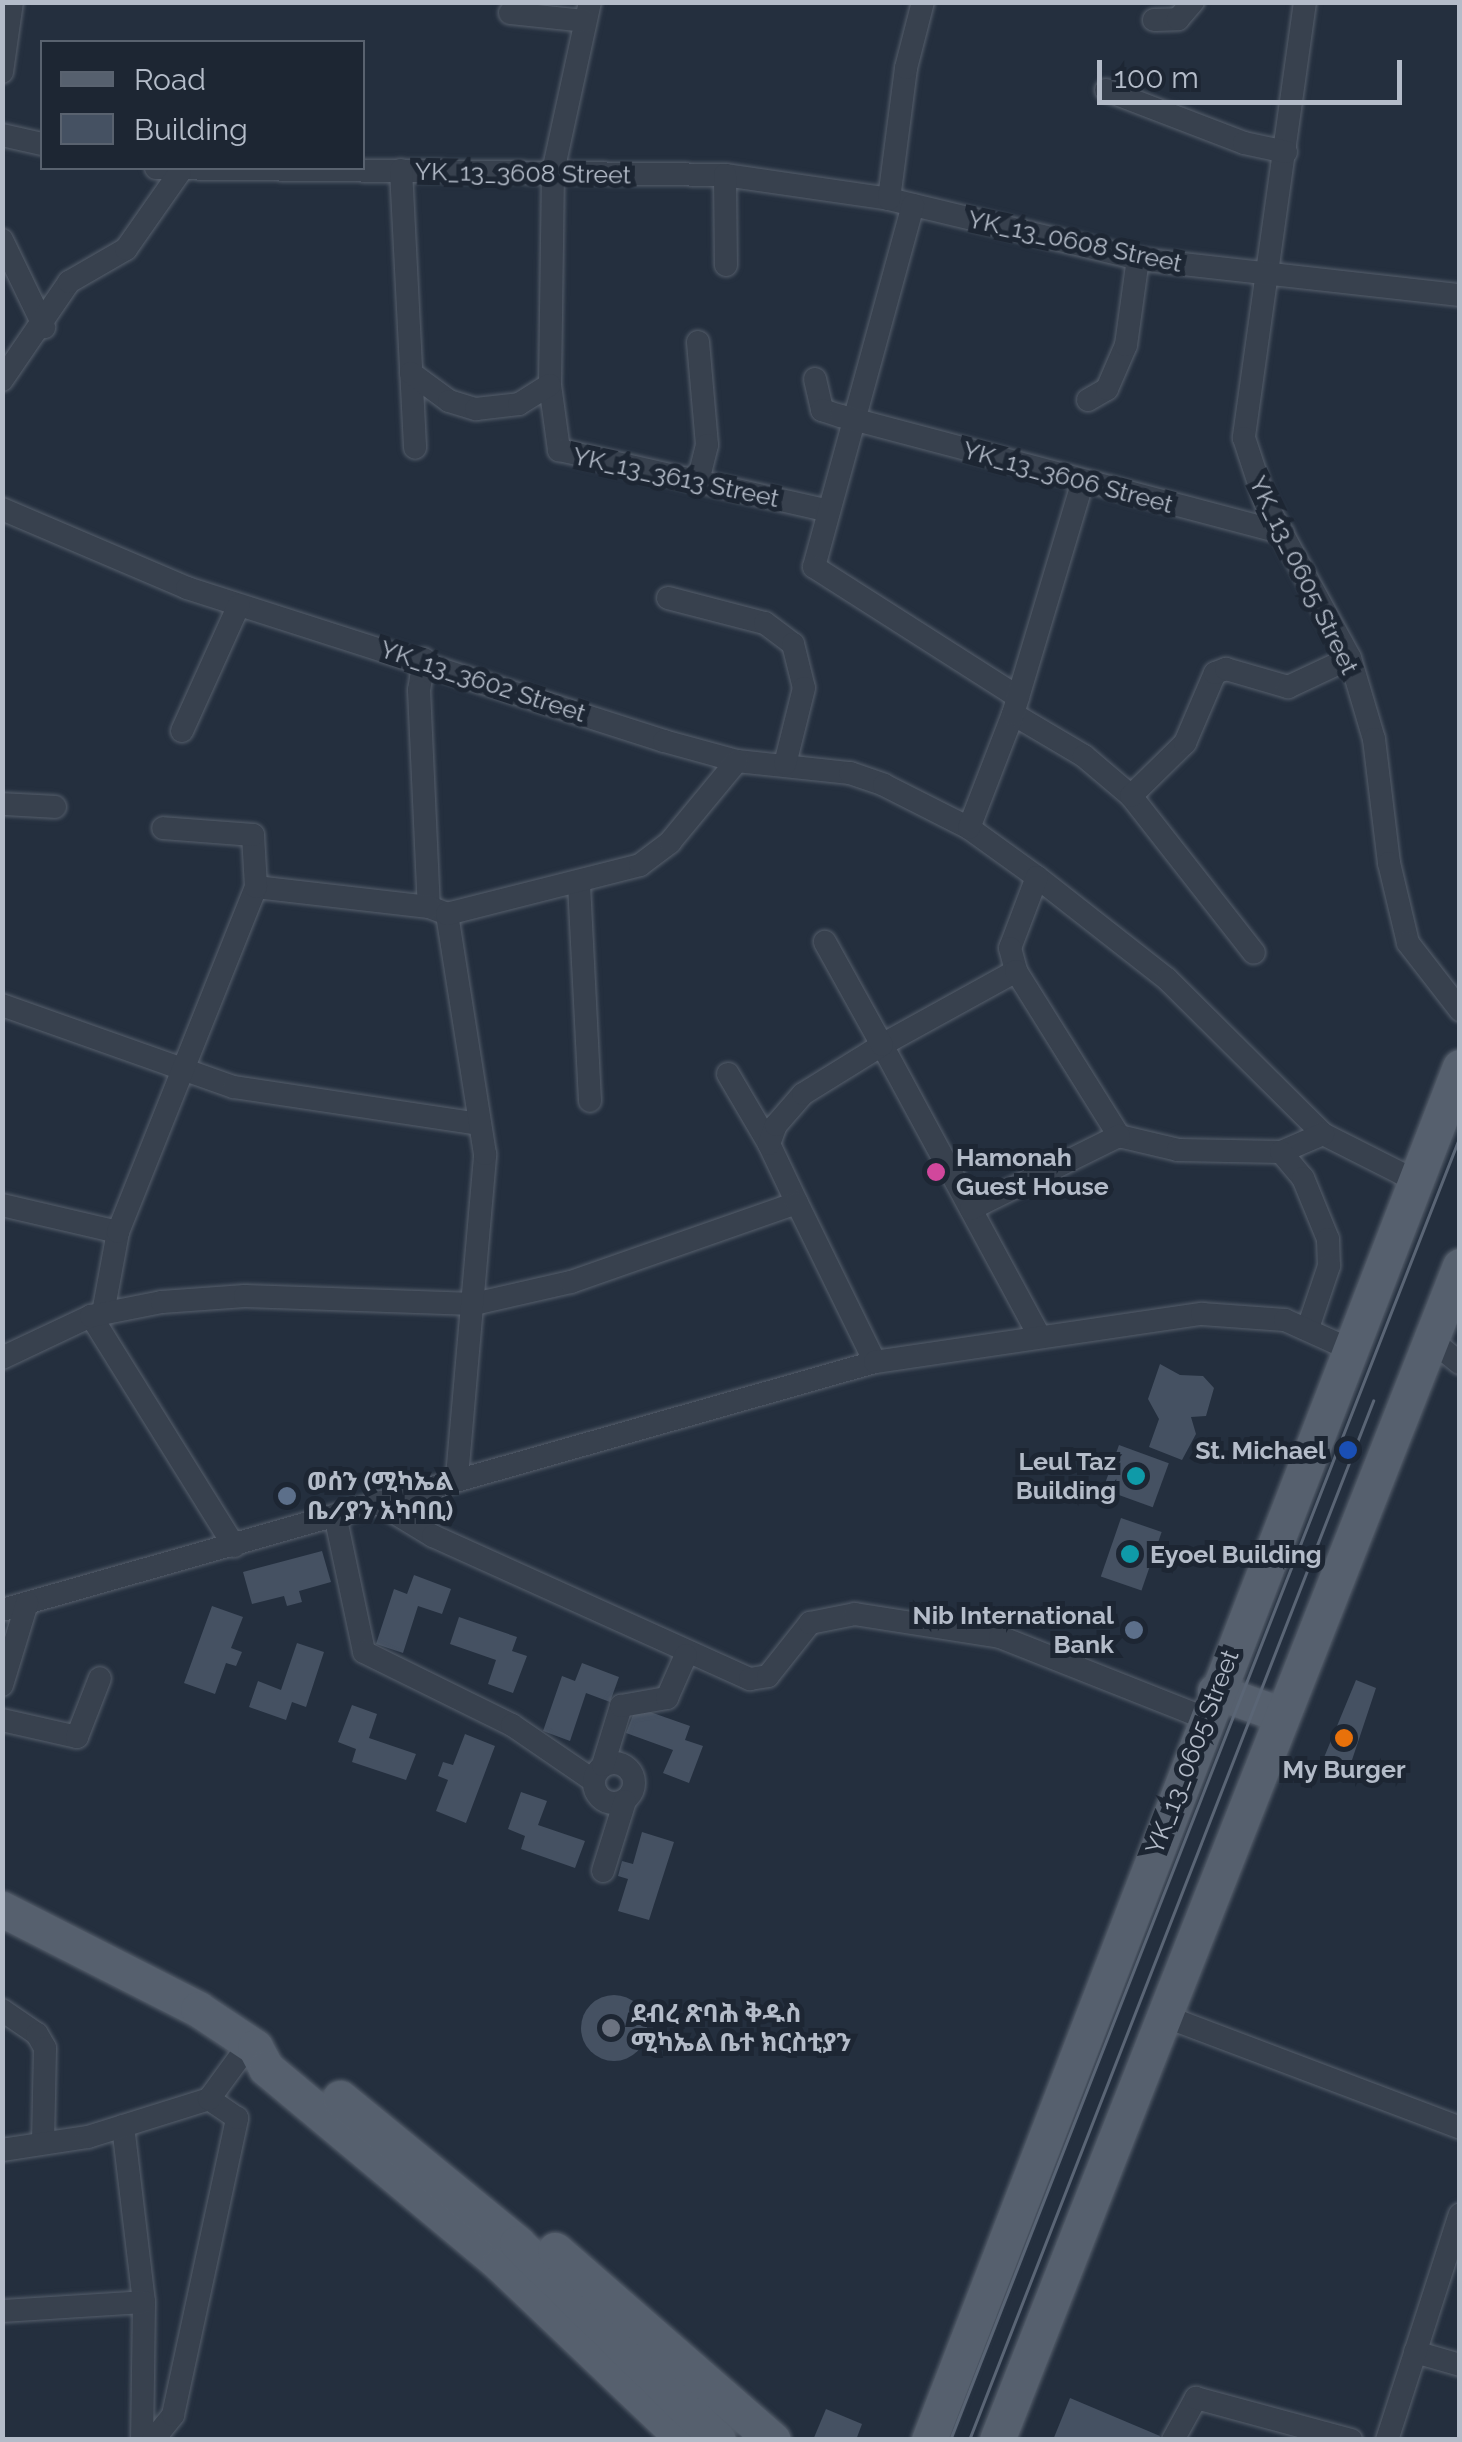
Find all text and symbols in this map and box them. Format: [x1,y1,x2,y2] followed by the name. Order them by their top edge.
[40,40,365,170] legend
[1102,40,1407,102] scale bar
[1114,60,1199,95] text: 100 m
[134,62,206,97] text: Road
[134,112,248,147] text: Building
[415,156,631,190] street label: YK_13_3608 Street
[965,204,1185,278] street label: YK_13_0608 Street
[960,435,1176,519] street label: YK_13_3606 Street
[570,440,782,514] street label: YK_13_3613 Street
[1243,471,1365,679] street label: YK_13_0605 Street
[376,634,590,728] street label: YK_13_3602 Street
[956,1143,1109,1202] place label: Hamonah Guest House
[925,1161,947,1183] marker: Hamonah Guest House
[1195,1435,1326,1465] place label: St. Michael
[1335,1437,1361,1463] marker: St. Michael
[1016,1447,1116,1506] place label: Leul Taz Building
[1125,1465,1147,1487] marker: Leul Taz Building
[307,1467,453,1526] place label: ወሰን (ሚካኤል ቤ/ያን አካባቢ)
[276,1485,298,1507] marker: ወሰን (ሚካኤል ቤ/ያን አካባቢ)
[1150,1539,1322,1569] place label: Eyoel Building
[1119,1543,1141,1565] marker: Eyoel Building
[913,1601,1114,1660] place label: Nib International Bank
[1123,1619,1145,1641] marker: Nib International Bank
[1139,1645,1245,1859] street label: YK_13_0605 Street
[1333,1727,1355,1749] marker: My Burger
[1282,1754,1406,1784] place label: My Burger
[631,1999,851,2058] place label: ደብረ ጽባሕ ቅዱስ ሚካኤል ቤተ ክርስቲያን
[600,2017,622,2039] marker: ደብረ ጽባሕ ቅዱስ ሚካኤል ቤተ ክርስቲያን

